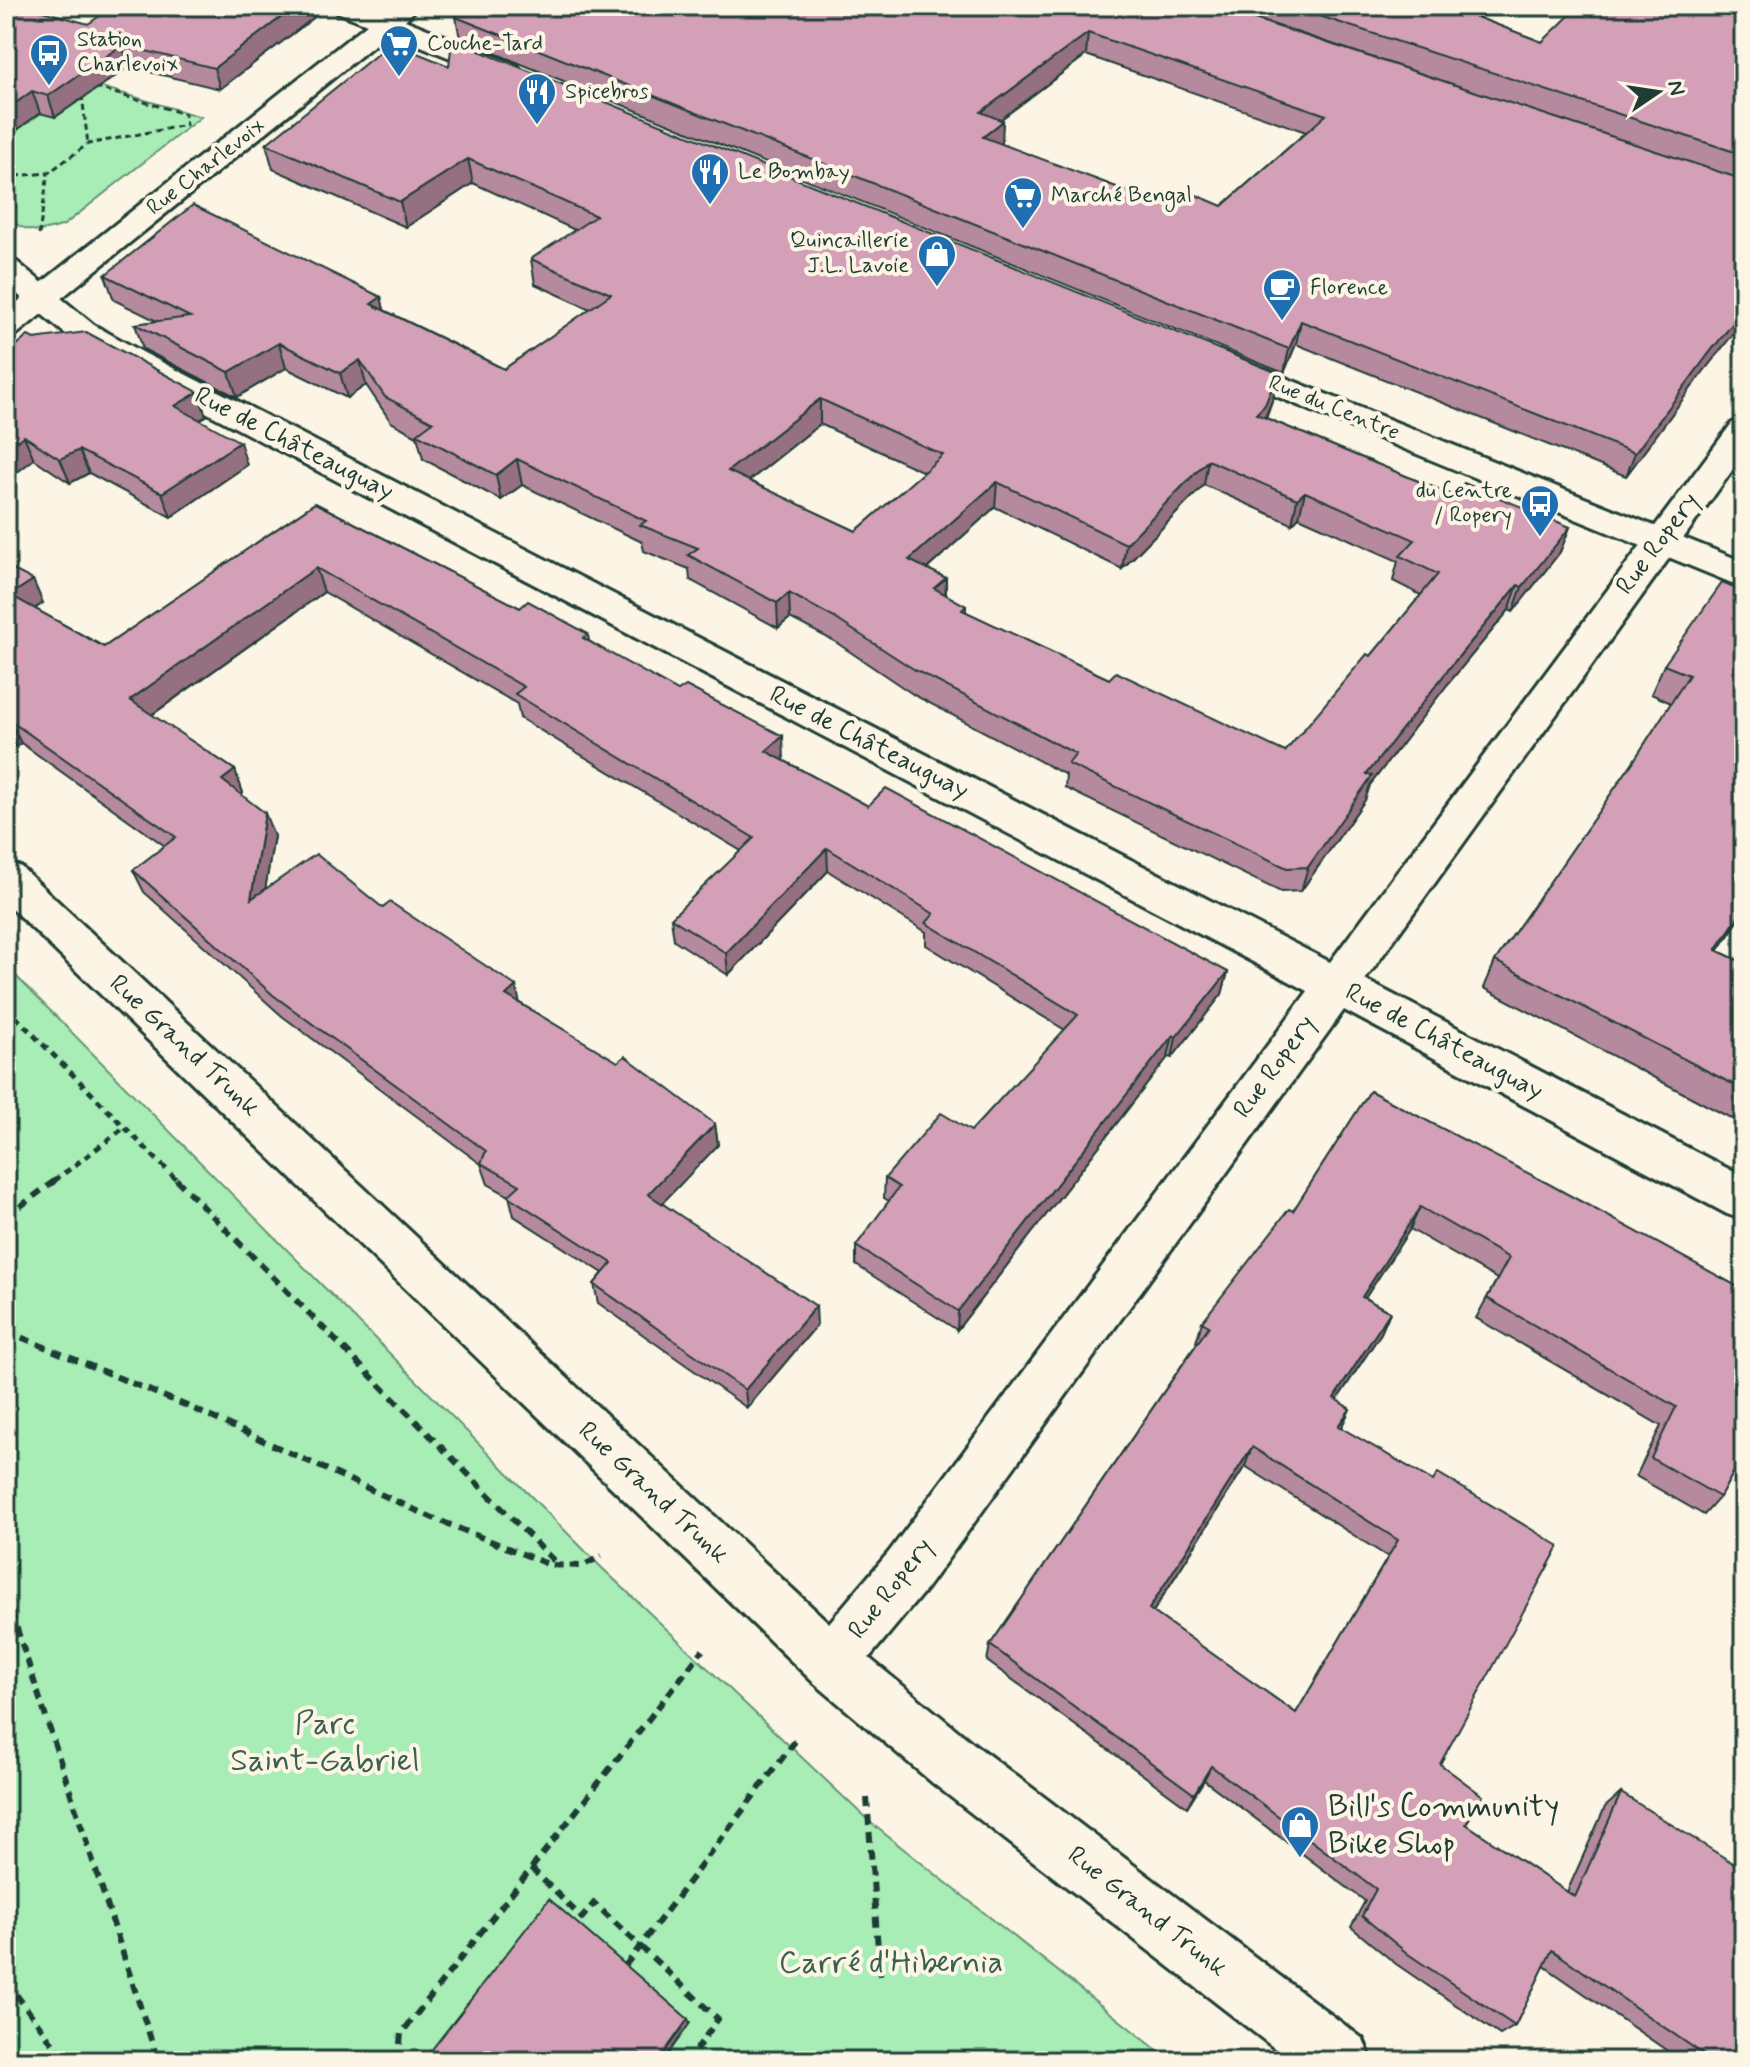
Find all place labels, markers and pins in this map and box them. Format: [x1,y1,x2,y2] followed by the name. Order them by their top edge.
[378,23,420,78] supermarket icon: Couche-Tard
[77,26,178,79] place label: Station Charlevoix
[427,30,543,58] place label: Couche-Tard
[28,32,70,87] bus stop icon: Station Charlevoix
[516,71,558,126] restaurant icon: Spicebros
[565,78,649,106] place label: Spicebros
[689,151,731,206] restaurant icon: Le Bombay
[738,158,850,186] place label: Le Bombay
[1002,175,1044,230] supermarket icon: Marché Bengal
[1051,182,1192,213] place label: Marché Bengal
[790,227,909,280] place label: Quincaillerie J.L. Lavoie
[916,233,958,288] shop icon: Quincaillerie J.L. Lavoie
[1261,267,1303,322] cafe icon: Florence
[1310,274,1388,302] place label: Florence
[1416,477,1512,530] place label: du Centre / Ropery
[1519,483,1561,538] bus stop icon: du Centre / Ropery
[1328,1786,1559,1865] place label: Bill's Community Bike Shop
[1279,1804,1321,1859] shop icon: Bill's Community Bike Shop

